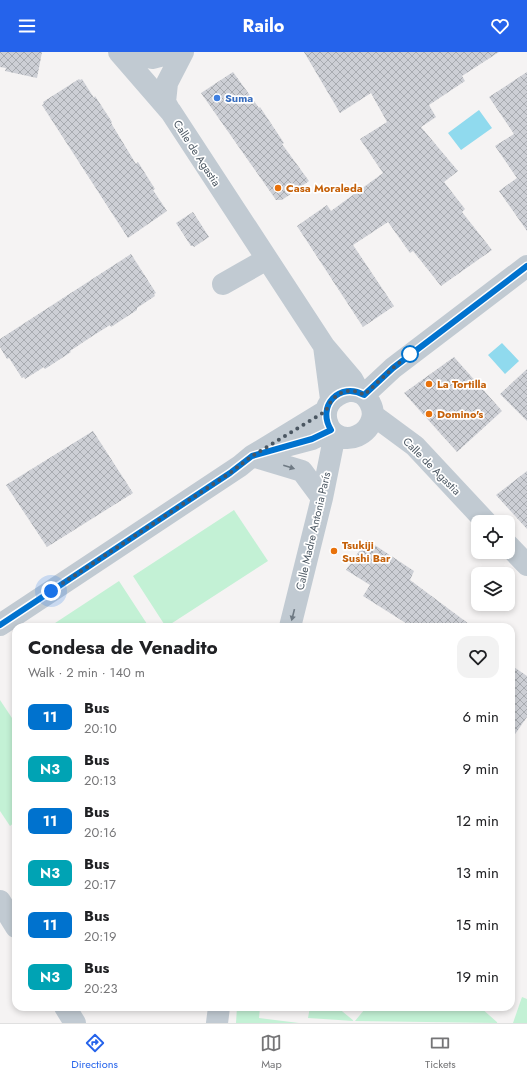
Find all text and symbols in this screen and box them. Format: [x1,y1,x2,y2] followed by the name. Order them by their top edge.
[243,13,284,39] text: Railo
[16,15,38,37] icon: menu
[489,15,511,37] icon: heart
[225,90,253,106] place label: Suma
[212,93,222,103] marker: Suma
[170,117,224,189] street label: Calle de Agastia
[286,180,363,196] place label: Casa Moraleda
[273,183,283,193] marker: Casa Moraleda
[401,345,419,363] unlabelled marker
[437,376,487,392] place label: La Tortilla
[424,379,434,389] marker: La Tortilla
[437,406,483,422] place label: Domino's
[424,409,434,419] marker: Domino's
[399,433,465,499] street label: Calle de Agastia
[283,464,295,470] one-way arrow
[292,470,335,592] street label: Calle Madre Antonia París
[471,515,515,611] map controls
[471,515,515,559] button: locate
[342,537,391,566] place label: Tsukiji Sushi Bar
[329,546,339,556] marker: Tsukiji Sushi Bar
[471,567,515,611] button: layers
[41,581,61,601] your location
[290,609,296,621] one-way arrow
[28,634,218,661] text: Condesa de Venadito
[457,636,499,678] button: heart
[28,663,145,682] text: Walk · 2 min · 140 m
[84,697,109,719] text: Bus
[462,706,499,728] text: 6 min
[43,707,57,727] text: 11
[84,719,117,738] text: 20:10
[84,749,109,771] text: Bus
[462,758,499,780] text: 9 min
[40,759,60,779] text: N3
[84,771,116,790] text: 20:13
[84,801,109,823] text: Bus
[456,810,499,832] text: 12 min
[43,811,57,831] text: 11
[84,823,116,842] text: 20:16
[84,853,109,875] text: Bus
[456,862,499,884] text: 13 min
[40,863,60,883] text: N3
[84,875,116,894] text: 20:17
[84,905,109,927] text: Bus
[456,914,499,936] text: 15 min
[43,915,57,935] text: 11
[84,927,116,946] text: 20:19
[84,957,109,979] text: Bus
[456,966,499,988] text: 19 min
[40,967,60,987] text: N3
[84,979,118,998] text: 20:23
[71,1032,118,1072] tab: Directions
[260,1032,282,1072] tab: Map
[425,1032,456,1072] tab: Tickets

